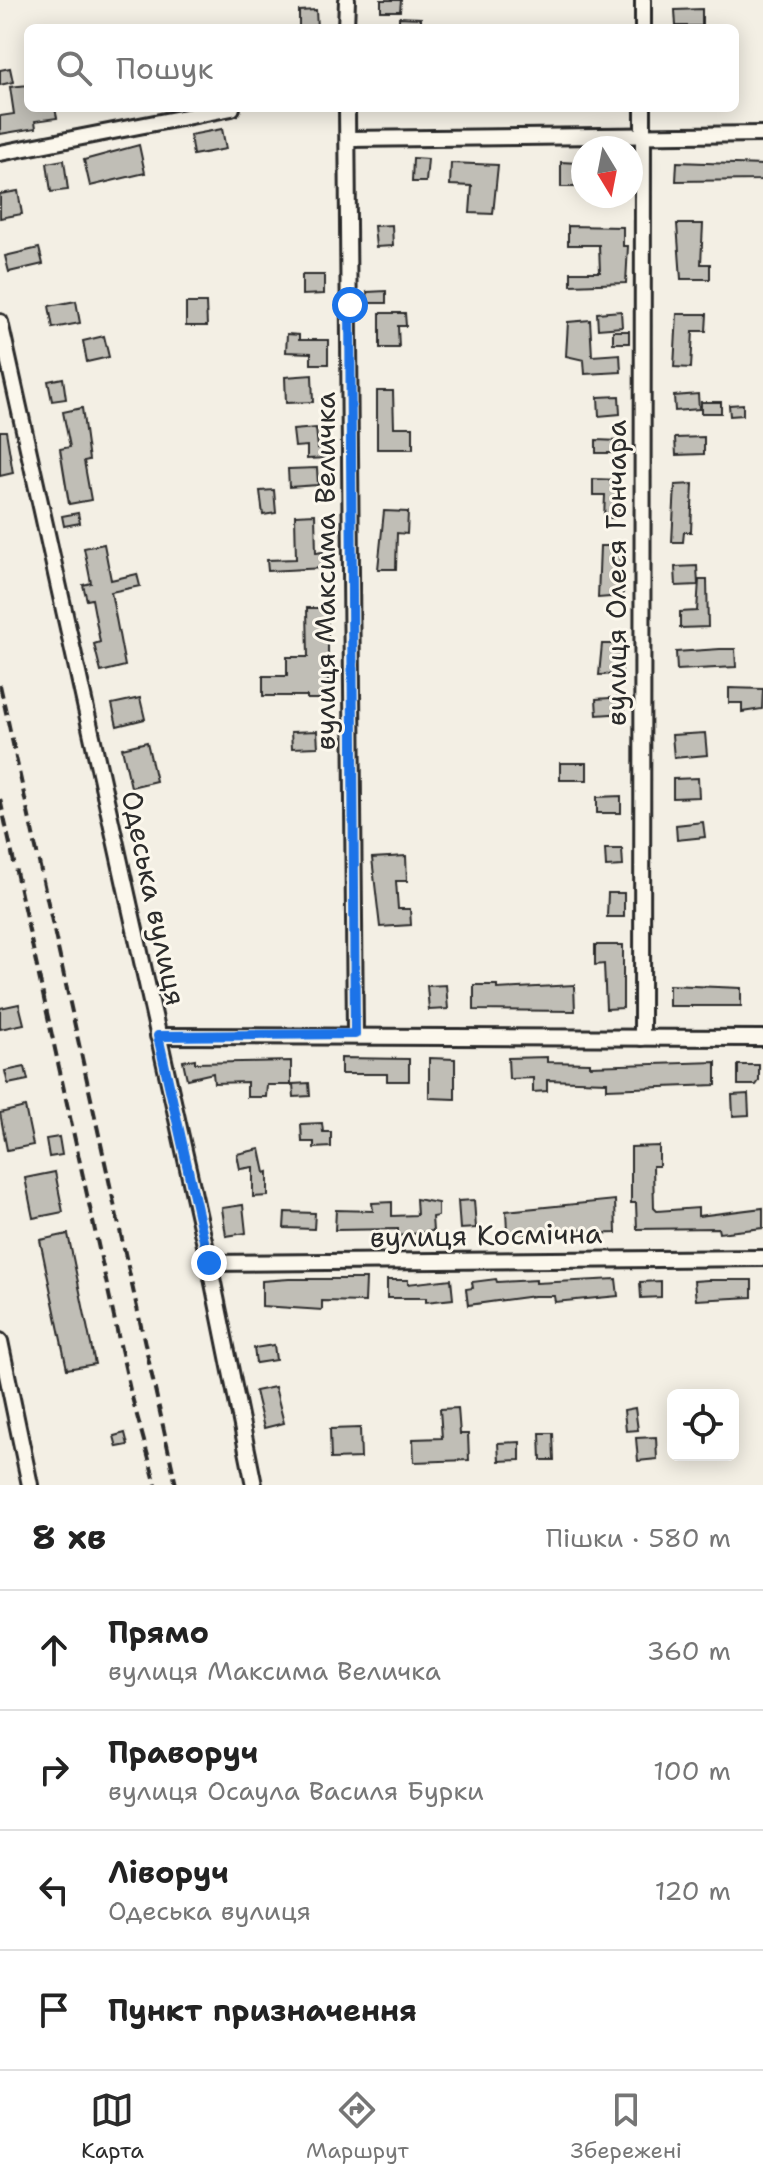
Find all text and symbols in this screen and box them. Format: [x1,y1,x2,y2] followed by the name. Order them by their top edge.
[24,24,739,112] search box
[52,46,96,90] icon: search
[116,48,213,89] text: Пошук
[571,136,643,208] north arrow
[332,287,368,323] route start
[306,392,344,750] street label: вулиця Максима Величка
[597,420,635,726] street label: вулиця Олеся Гончара
[113,787,195,1009] street label: Одеська вулиця
[369,1214,603,1256] street label: вулиця Космічна
[191,1245,227,1281] route end
[667,1389,739,1461] map controls
[667,1389,739,1461] button: locate
[32,1514,106,1560] text: 8 хв
[546,1520,731,1555] text: Пішки · 580 m
[108,1612,209,1653] text: Прямо
[32,1628,76,1672] icon: ahead
[646,1633,731,1668] text: 360 m
[108,1653,441,1688] text: вулиця Максима Величка
[108,1732,258,1773] text: Праворуч
[32,1748,76,1792] icon: right
[653,1753,731,1788] text: 100 m
[108,1773,484,1808] text: вулиця Осаула Василя Бурки
[108,1852,229,1893] text: Ліворуч
[32,1868,76,1912] icon: left
[655,1873,731,1908] text: 120 m
[108,1893,311,1928] text: Одеська вулиця
[32,1988,76,2032] icon: arrive
[108,1990,417,2031] text: Пункт призначення
[81,2088,144,2165] tab: Карта
[306,2088,409,2165] tab: Маршрут
[571,2088,682,2165] tab: Збережені

